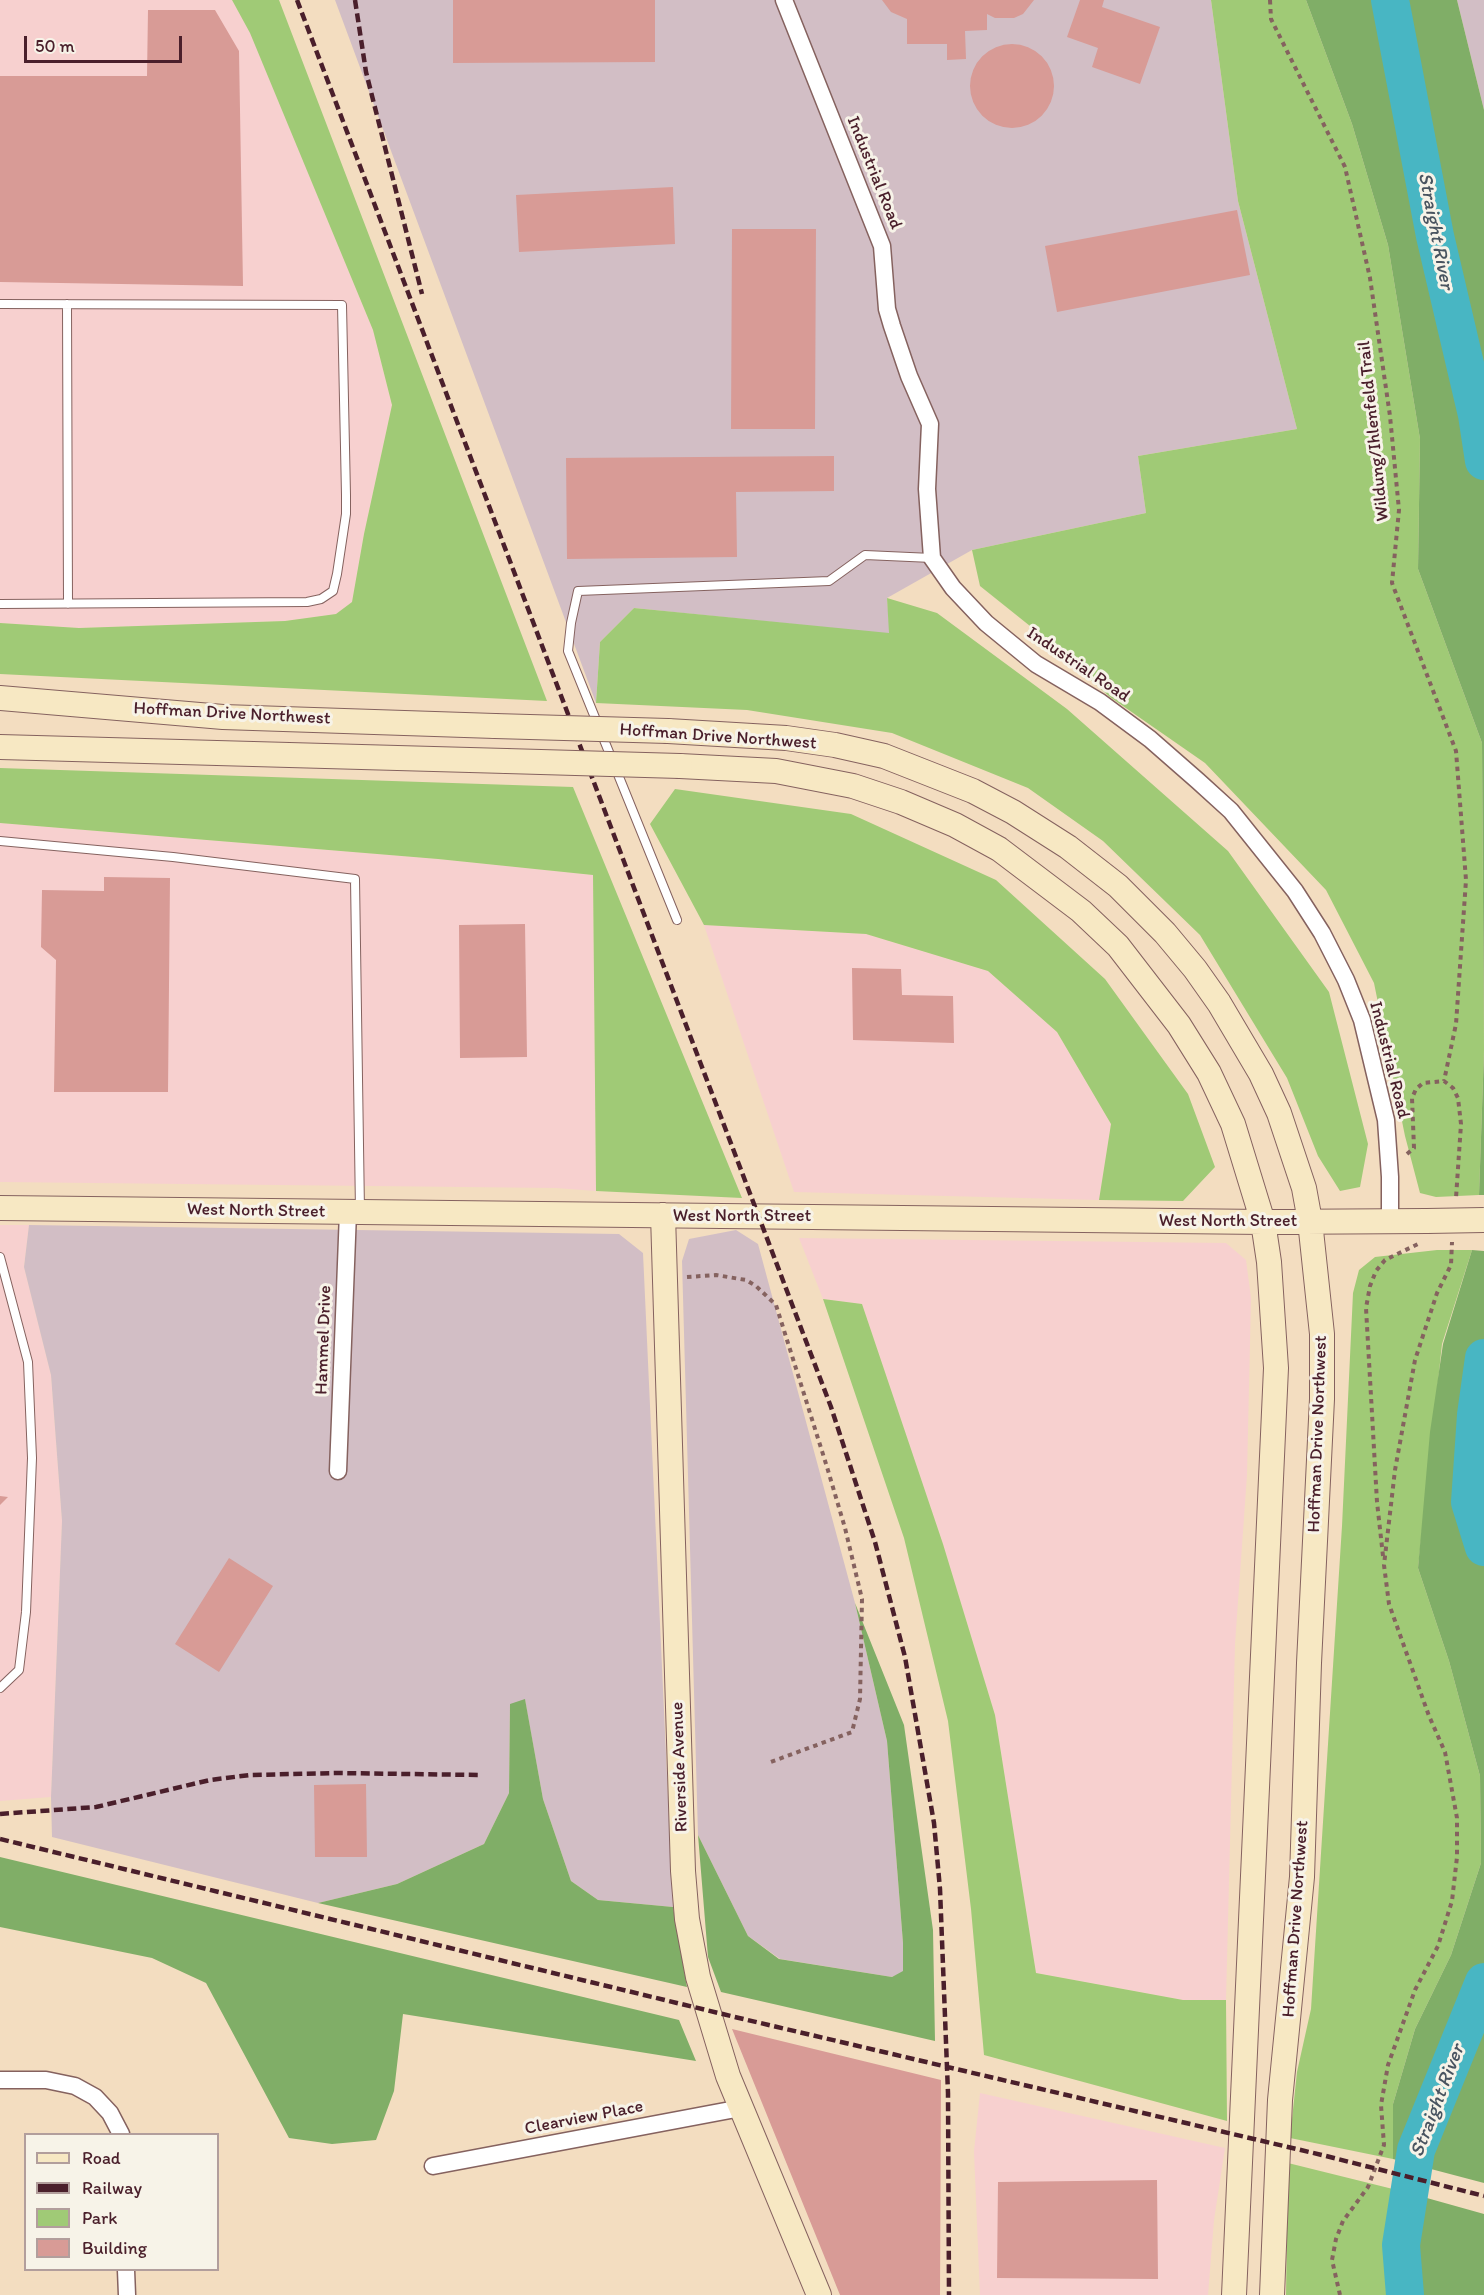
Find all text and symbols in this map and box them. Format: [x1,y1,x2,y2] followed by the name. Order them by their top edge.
[27,24,184,62] scale bar
[35,35,75,57] text: 50 m
[842,113,906,233] street label: Industrial Road
[1412,171,1458,291] water label: Straight River
[1354,340,1394,522] street label: Wildung/Ihlenfeld Trail
[1022,622,1134,708] street label: Industrial Road
[133,698,331,730] street label: Hoffman Drive Northwest
[619,719,817,755] street label: Hoffman Drive Northwest
[1364,999,1414,1121] street label: Industrial Road
[187,1199,325,1223] street label: West North Street
[673,1205,811,1227] street label: West North Street
[1159,1210,1297,1232] street label: West North Street
[311,1285,337,1395] street label: Hammel Drive
[1304,1335,1332,1533] street label: Hoffman Drive Northwest
[667,1701,693,1833] street label: Riverside Avenue
[1278,1820,1314,2018] street label: Hoffman Drive Northwest
[1406,2041,1470,2161] water label: Straight River
[523,2096,645,2140] street label: Clearview Place
[24,2133,219,2271] legend
[82,2147,121,2169] text: Road
[82,2177,142,2199] text: Railway
[82,2207,117,2229] text: Park
[82,2237,147,2259] text: Building

